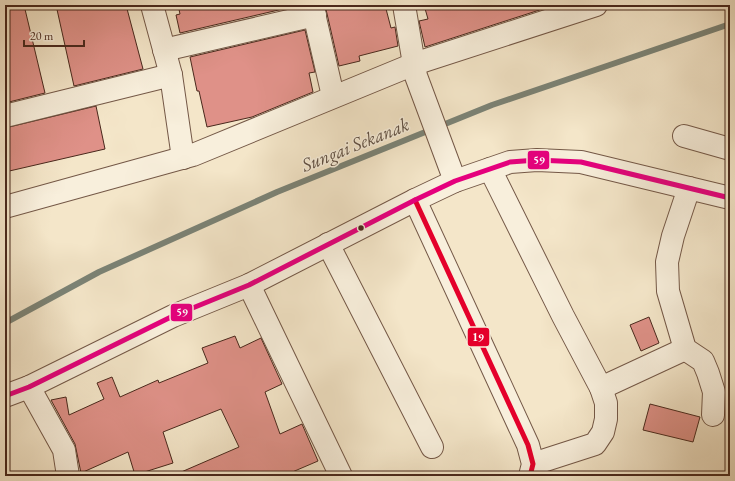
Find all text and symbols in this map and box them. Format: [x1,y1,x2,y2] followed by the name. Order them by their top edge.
[24,22,84,48] scale bar
[30,28,54,44] text: 20 m
[297,111,413,178] water label: Sungai Sekanak
[527,150,550,170] line badge: 59
[533,153,545,167] text: 59
[356,223,366,233] unlabelled marker
[170,303,193,322] line badge: 59
[176,305,188,319] text: 59
[467,327,490,347] line badge: 19
[472,330,484,344] text: 19

